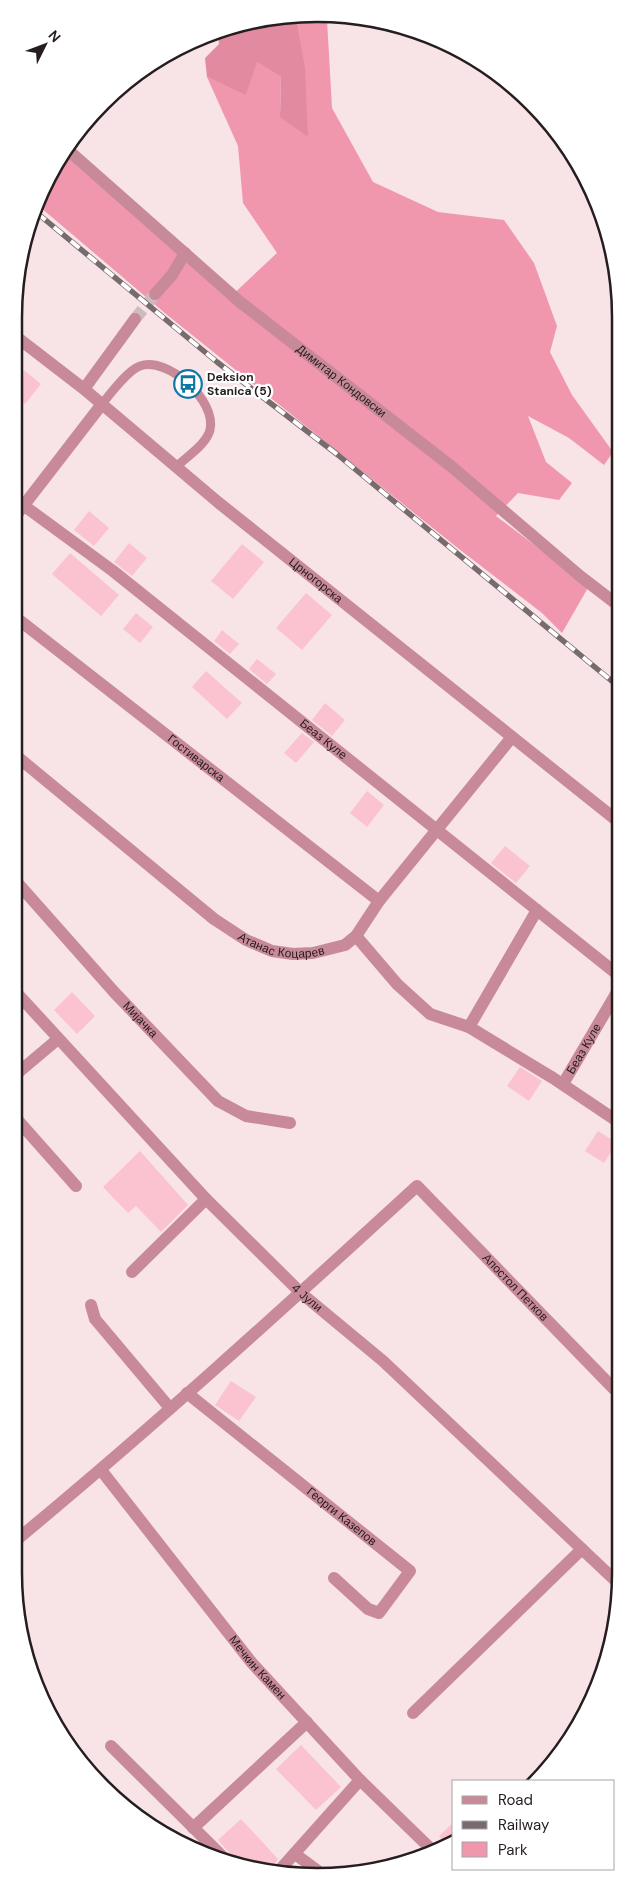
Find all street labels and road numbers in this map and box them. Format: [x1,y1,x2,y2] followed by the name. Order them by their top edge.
[293,341,390,421] street label: Димитар Кондовски
[286,554,346,607] street label: Црногорска
[296,715,351,763] street label: Беаз Куле
[164,731,228,786] street label: Гостиварска
[235,929,326,962] street label: Атанас Коцарев
[119,998,162,1041] street label: Мијачка
[563,1020,605,1077] street label: Беаз Куле
[479,1250,552,1325] street label: Апостол Петков
[288,1280,326,1315] street label: 4 Јули
[303,1484,380,1549] street label: Георги Казепов
[225,1632,290,1703] street label: Мечкин Камен

